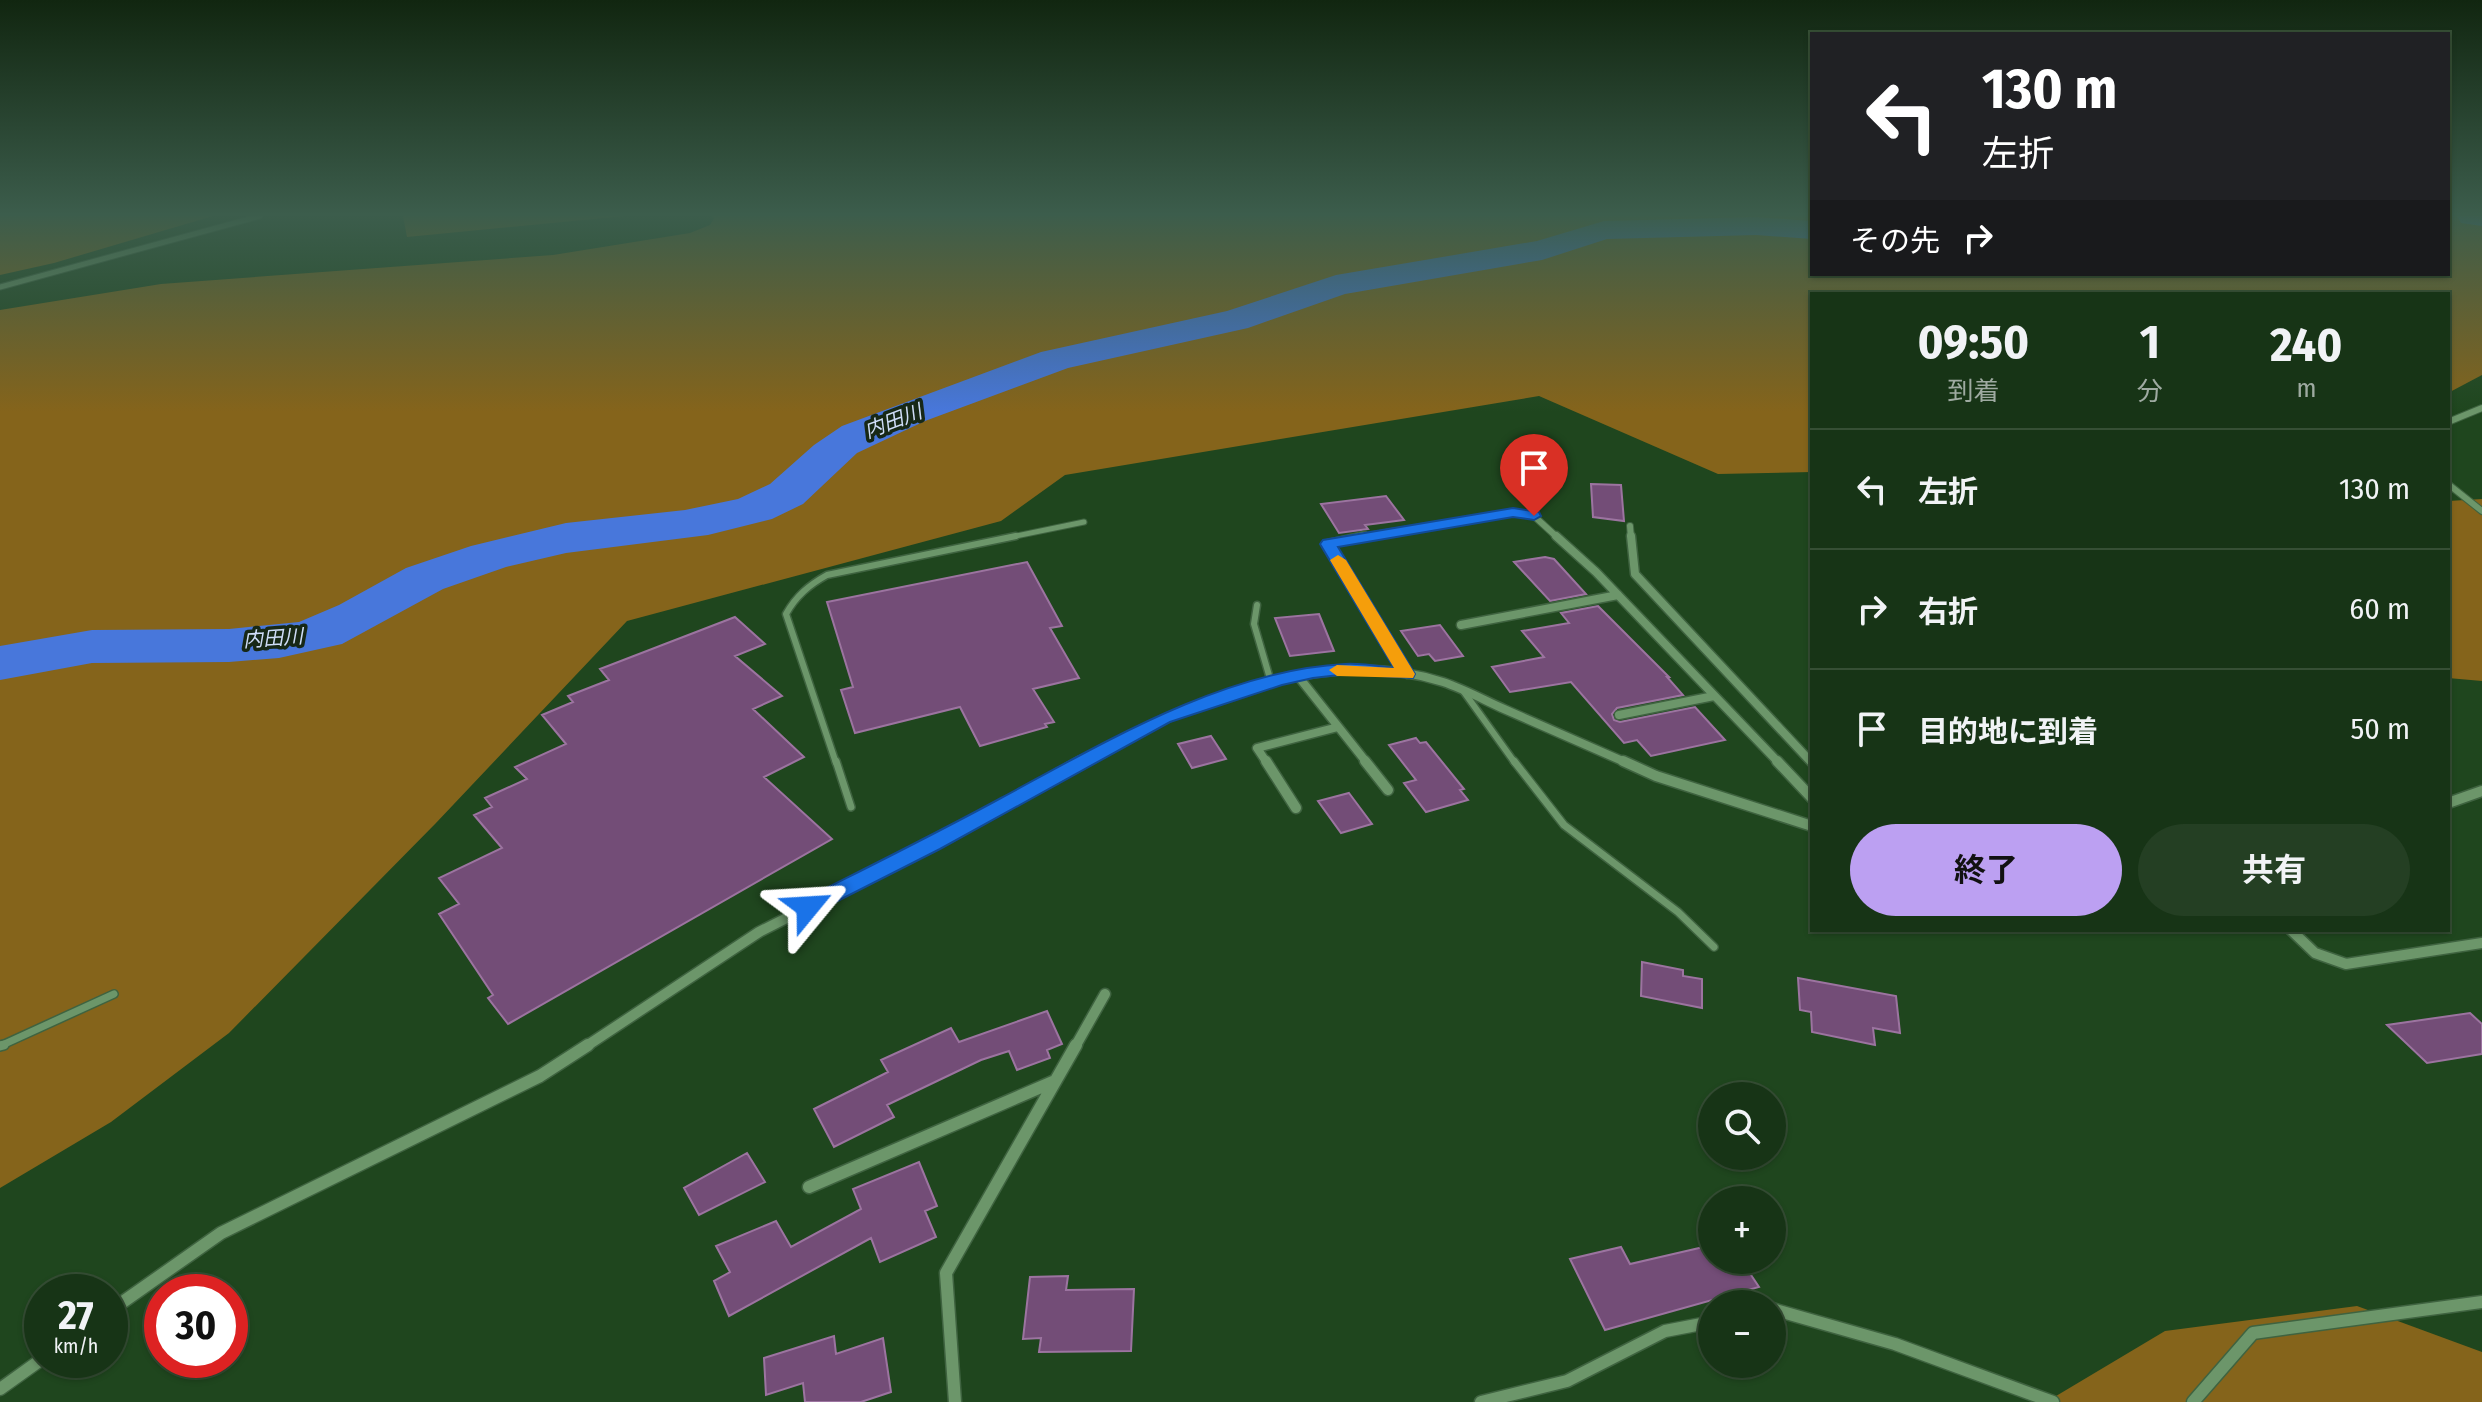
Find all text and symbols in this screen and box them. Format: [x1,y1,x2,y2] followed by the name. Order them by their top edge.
[1982,56,2117,123] text: 130 m
[1850,64,1954,168] icon: left
[1982,132,2054,176] text: 左折
[1956,216,2000,260] icon: right
[1850,223,1940,259] text: その先
[1918,313,2029,371] text: 09:50
[2140,313,2160,371] text: 1
[2270,316,2342,374] text: 240
[2296,373,2316,404] text: m
[1947,376,1999,407] text: 到着
[2137,376,2163,407] text: 分
[861,398,927,443] water label: 内田川
[1500,434,1568,516] pin
[1512,446,1556,490] icon: arrive
[1850,467,1894,511] icon: left
[2339,471,2410,507] text: 130 m
[1918,474,1978,510] text: 左折
[1850,587,1894,631] icon: right
[2349,591,2410,627] text: 60 m
[1918,594,1978,630] text: 右折
[242,624,306,652] water label: 内田川
[1850,707,1894,751] icon: arrive
[2350,711,2410,747] text: 50 m
[1918,714,2098,750] text: 目的地に到着
[1850,824,2122,916] button: 終了
[2138,824,2410,916] button: 共有
[766,865,850,949] position arrow
[1698,1082,1786,1378] map controls
[1698,1082,1786,1170] button: search
[1698,1186,1786,1274] button: +
[144,1274,248,1378] speed limit sign: 30
[1698,1290,1786,1378] button: −
[58,1292,94,1340] text: 27
[54,1334,98,1358] text: km/h

